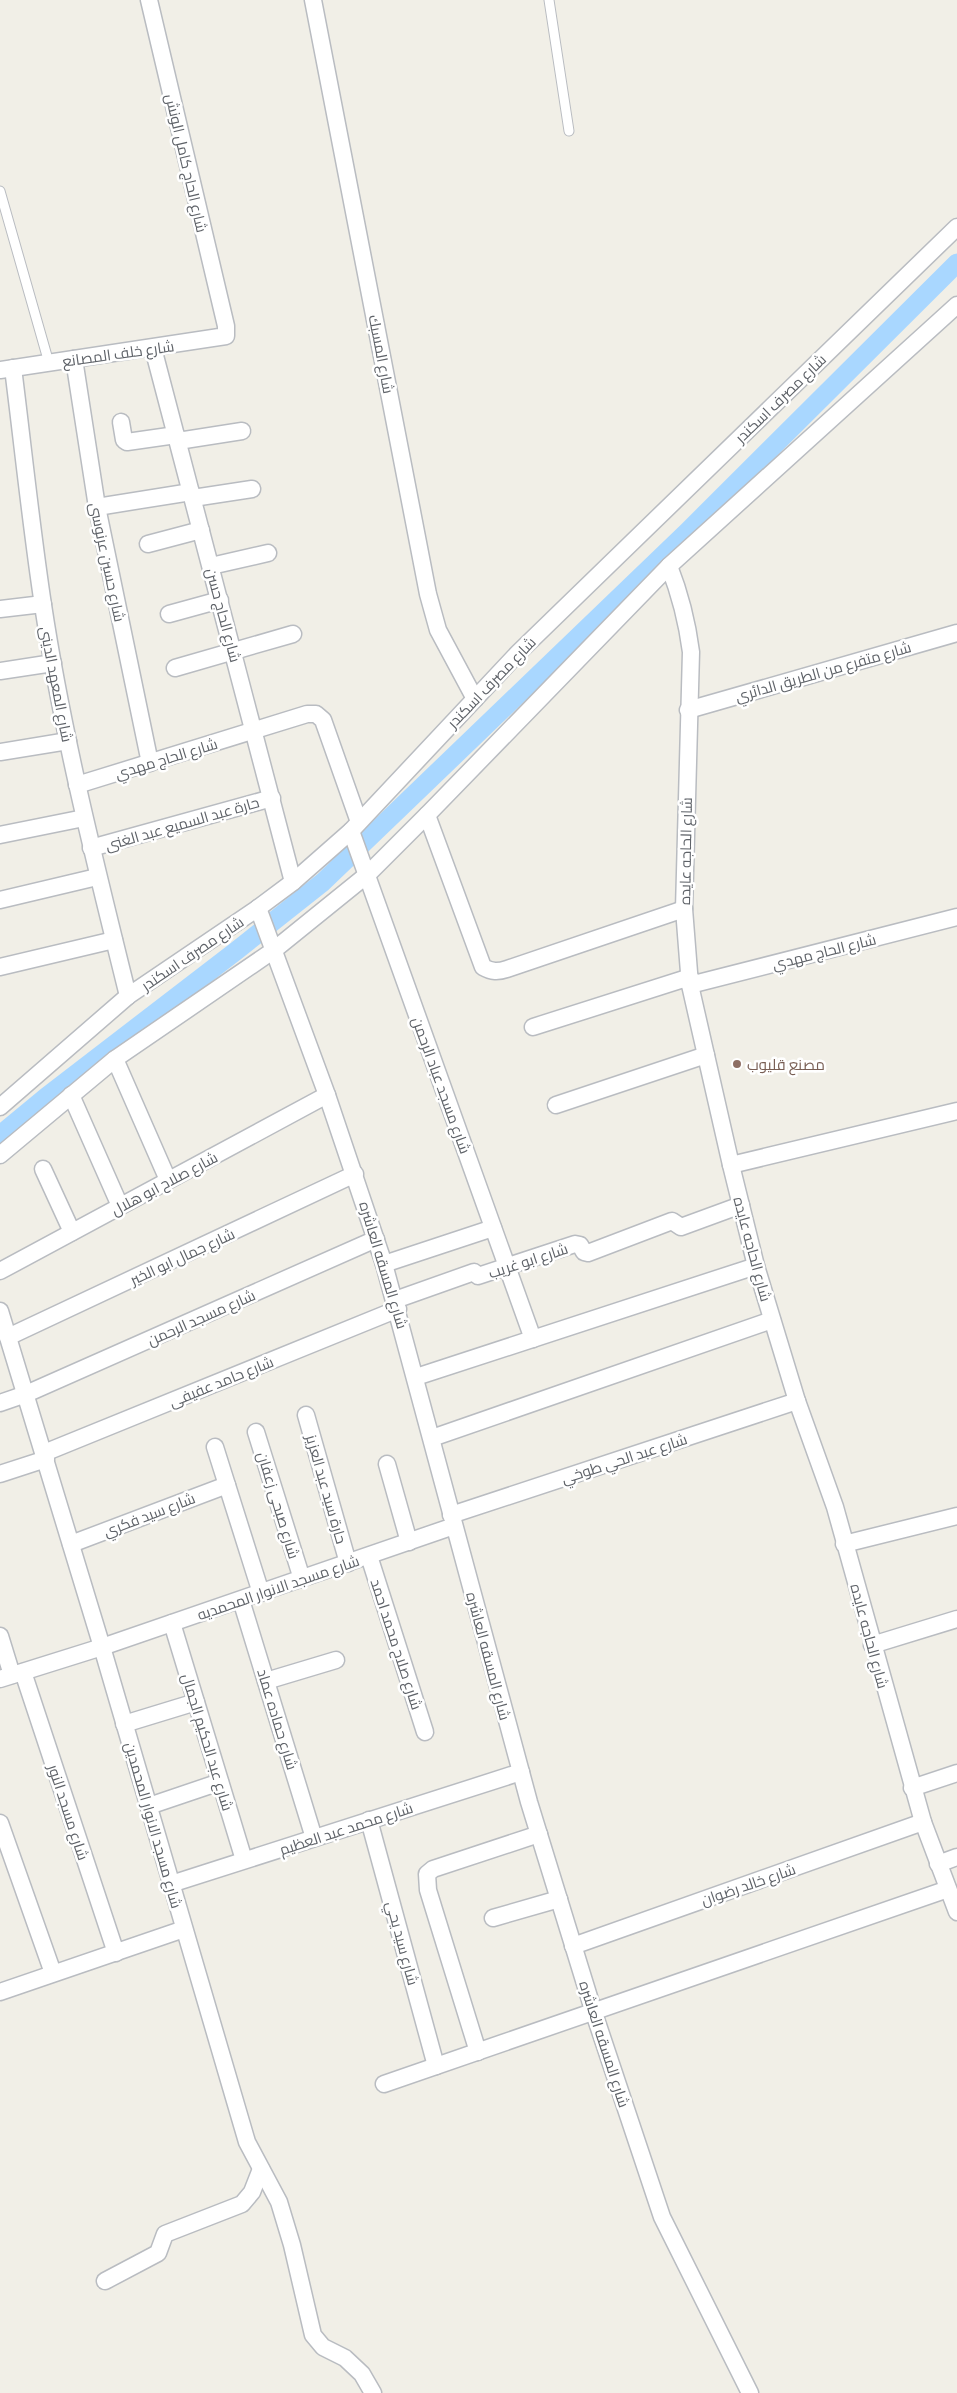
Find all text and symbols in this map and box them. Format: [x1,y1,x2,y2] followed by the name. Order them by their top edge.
[159,92,212,235] street label: شارع الحاج كامل الونش
[363,313,398,396] street label: شارع المسبك
[61,336,176,373] street label: شارع خلف المصانع
[730,350,831,449] street label: شارع مصرف اسكندر
[84,501,129,624] street label: شارع حسين عرنوسى
[200,566,245,665] street label: شارع الحاج حسن
[34,625,77,744] street label: شارع المعهد الدينى
[442,633,541,734] street label: شارع مصرف اسكندر
[733,637,914,709] street label: شارع متفرع من الطريق الدائري
[112,734,221,786] street label: شارع الحاج مهدي
[103,792,262,857] street label: حارة عبد السميع عبد الغنى
[675,797,698,905] street label: شارع الحاجه عايده
[137,912,248,997] street label: شارع مصرف اسكندر
[770,929,879,976] street label: شارع الحاج مهدي
[406,1014,475,1157] street label: شارع مسجد عباد الرحمن
[747,1055,825,1076] place label: مصنع قليوب
[731,1058,743,1070] marker: مصنع قليوب
[108,1147,222,1221] street label: شارع صلاح ابو هلال
[727,1195,776,1304] street label: شارع الحاجه عايده
[353,1199,412,1332] street label: شارع المسقه العاشره
[126,1224,239,1291] street label: شارع جمال ابو الخير
[486,1239,571,1284] street label: شارع ابو غريب
[144,1285,259,1352] street label: شارع مسجد الرحمن
[166,1352,277,1413] street label: شارع حامد عفيفى
[559,1429,690,1491] street label: شارع عبد الحي طوخي
[302,1431,351,1546] street label: حارة سيد عبد العزيز
[251,1449,304,1562] street label: شارع صبحى زعفان
[101,1488,199,1543] street label: شارع سيد فكري
[195,1551,362,1626] street label: شارع مسجد الانوار المحمديه
[365,1576,427,1713] street label: شارع صلاح محمد احمد
[844,1582,893,1691] street label: شارع الحاجه عايده
[460,1590,515,1723] street label: شارع المسقه العاشره
[251,1666,302,1773] street label: شارع حماده عماد
[176,1671,237,1814] street label: شارع عبد الحكيم الجمال
[119,1740,186,1911] street label: شارع مسجد الانوار المحمدين
[42,1761,93,1863] street label: شارع مسجد النور
[277,1798,416,1861] street label: شارع محمد عبد العظيم
[698,1859,799,1911] street label: شارع خالد رضوان
[379,1899,423,1988] street label: شارع سيد يحي
[573,1978,634,2110] street label: شارع المسقه العاشره

